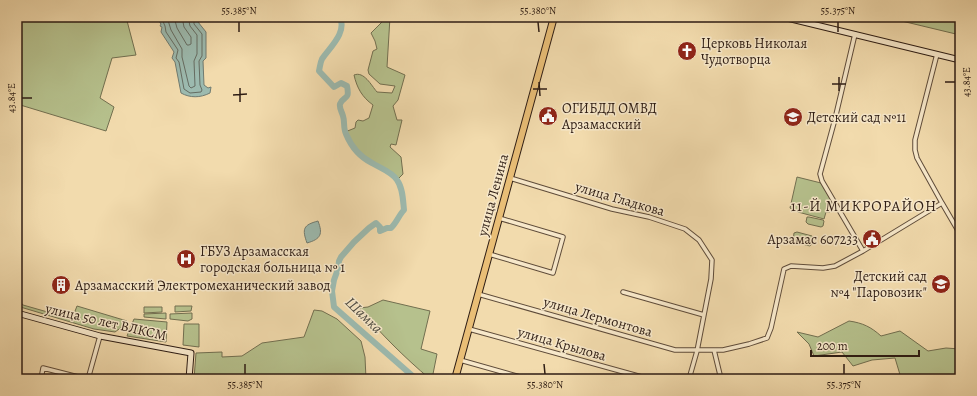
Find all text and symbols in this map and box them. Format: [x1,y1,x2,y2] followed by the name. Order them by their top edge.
[221,4,257,17] text: 55.385°N
[520,4,556,17] text: 55.380°N
[821,4,855,17] text: 55.375°N
[701,34,807,69] place label: Церковь Николая Чудотворца
[676,40,698,62] church icon: Церковь Николая Чудотворца
[960,67,973,97] text: 43.84°E
[5,83,18,113] text: 43.84°E
[561,99,657,134] place label: ОГИБДД ОМВД Арзамасский
[537,105,559,127] public building icon: ОГИБДД ОМВД Арзамасский
[782,106,804,128] school or university icon: Детский сад №11
[807,108,906,127] place label: Детский сад №11
[473,151,513,239] street label: улица Ленина
[572,177,667,221] street label: улица Гладкова
[791,196,937,216] district label: 11-Й МИКРОРАЙОН
[861,228,883,250] public building icon: Арзамас 607233
[767,230,858,249] place label: Арзамас 607233
[200,242,345,277] place label: ГБУЗ Арзамасская городская больница № 1
[175,248,197,270] hospital icon: ГБУЗ Арзамасская городская больница № 1
[830,267,927,302] place label: Детский сад №4 "Паровозик"
[930,273,952,295] school or university icon: Детский сад №4 "Паровозик"
[50,274,72,296] building icon: Арзамасский Электромеханический завод
[74,276,330,295] place label: Арзамасский Электромеханический завод
[341,292,387,338] water label: Шамка
[541,292,655,342] street label: улица Лермонтова
[43,299,169,345] street label: улица 50 лет ВЛКСМ
[515,322,609,366] street label: улица Крылова
[811,332,919,358] scale bar
[817,338,848,354] text: 200 m
[227,378,263,391] text: 55.385°N
[527,378,563,391] text: 55.380°N
[827,378,861,391] text: 55.375°N

